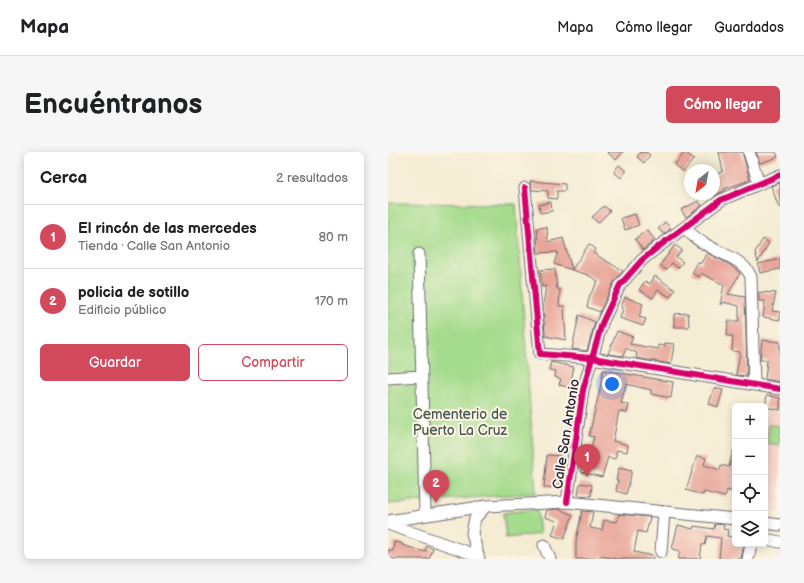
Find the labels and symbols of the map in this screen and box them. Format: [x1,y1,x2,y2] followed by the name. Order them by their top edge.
[684,164,720,200] north arrow
[602,374,622,394] your location
[549,378,583,490] street label: Calle San Antonio
[413,406,508,439] park label: Cementerio de Puerto La Cruz
[574,444,600,477] pin: 1
[423,470,449,503] pin: 2

